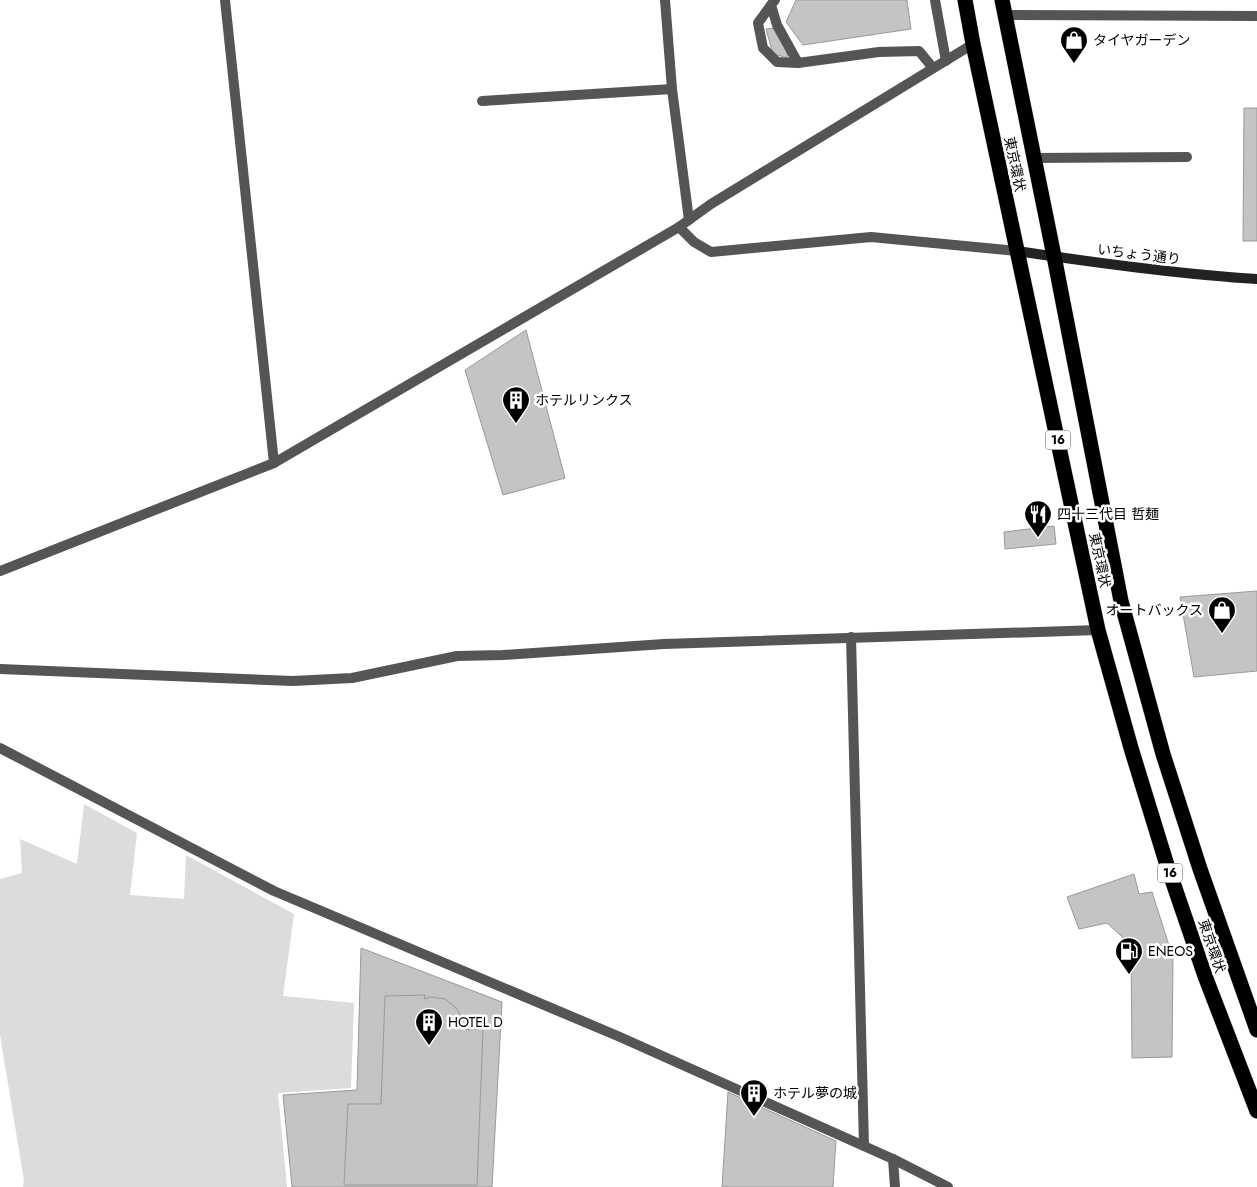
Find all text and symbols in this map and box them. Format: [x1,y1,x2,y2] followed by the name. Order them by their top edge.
[1059,25,1089,64] shop icon: タイヤガーデン
[1093,30,1191,50] place label: タイヤガーデン
[999,135,1031,193] street label: 東京環状
[1096,239,1182,269] street label: いちょう通り
[501,385,531,424] building icon: ホテルリンクス
[535,390,633,410] place label: ホテルリンクス
[1046,430,1070,450] road number: 16
[1023,499,1053,538] restaurant icon: 四十三代目 哲麺
[1057,504,1159,524] place label: 四十三代目 哲麺
[1084,531,1116,589] street label: 東京環状
[1207,595,1237,634] shop icon: オートバックス
[1105,600,1203,620] place label: オートバックス
[1158,864,1182,882] road number: 16
[1193,916,1231,976] street label: 東京環状
[1114,936,1144,975] fuel station icon: ENEOS
[1148,941,1193,961] place label: ENEOS
[414,1007,444,1046] building icon: HOTEL D
[448,1012,503,1032] place label: HOTEL D
[739,1078,769,1117] building icon: ホテル夢の城
[773,1083,857,1103] place label: ホテル夢の城

